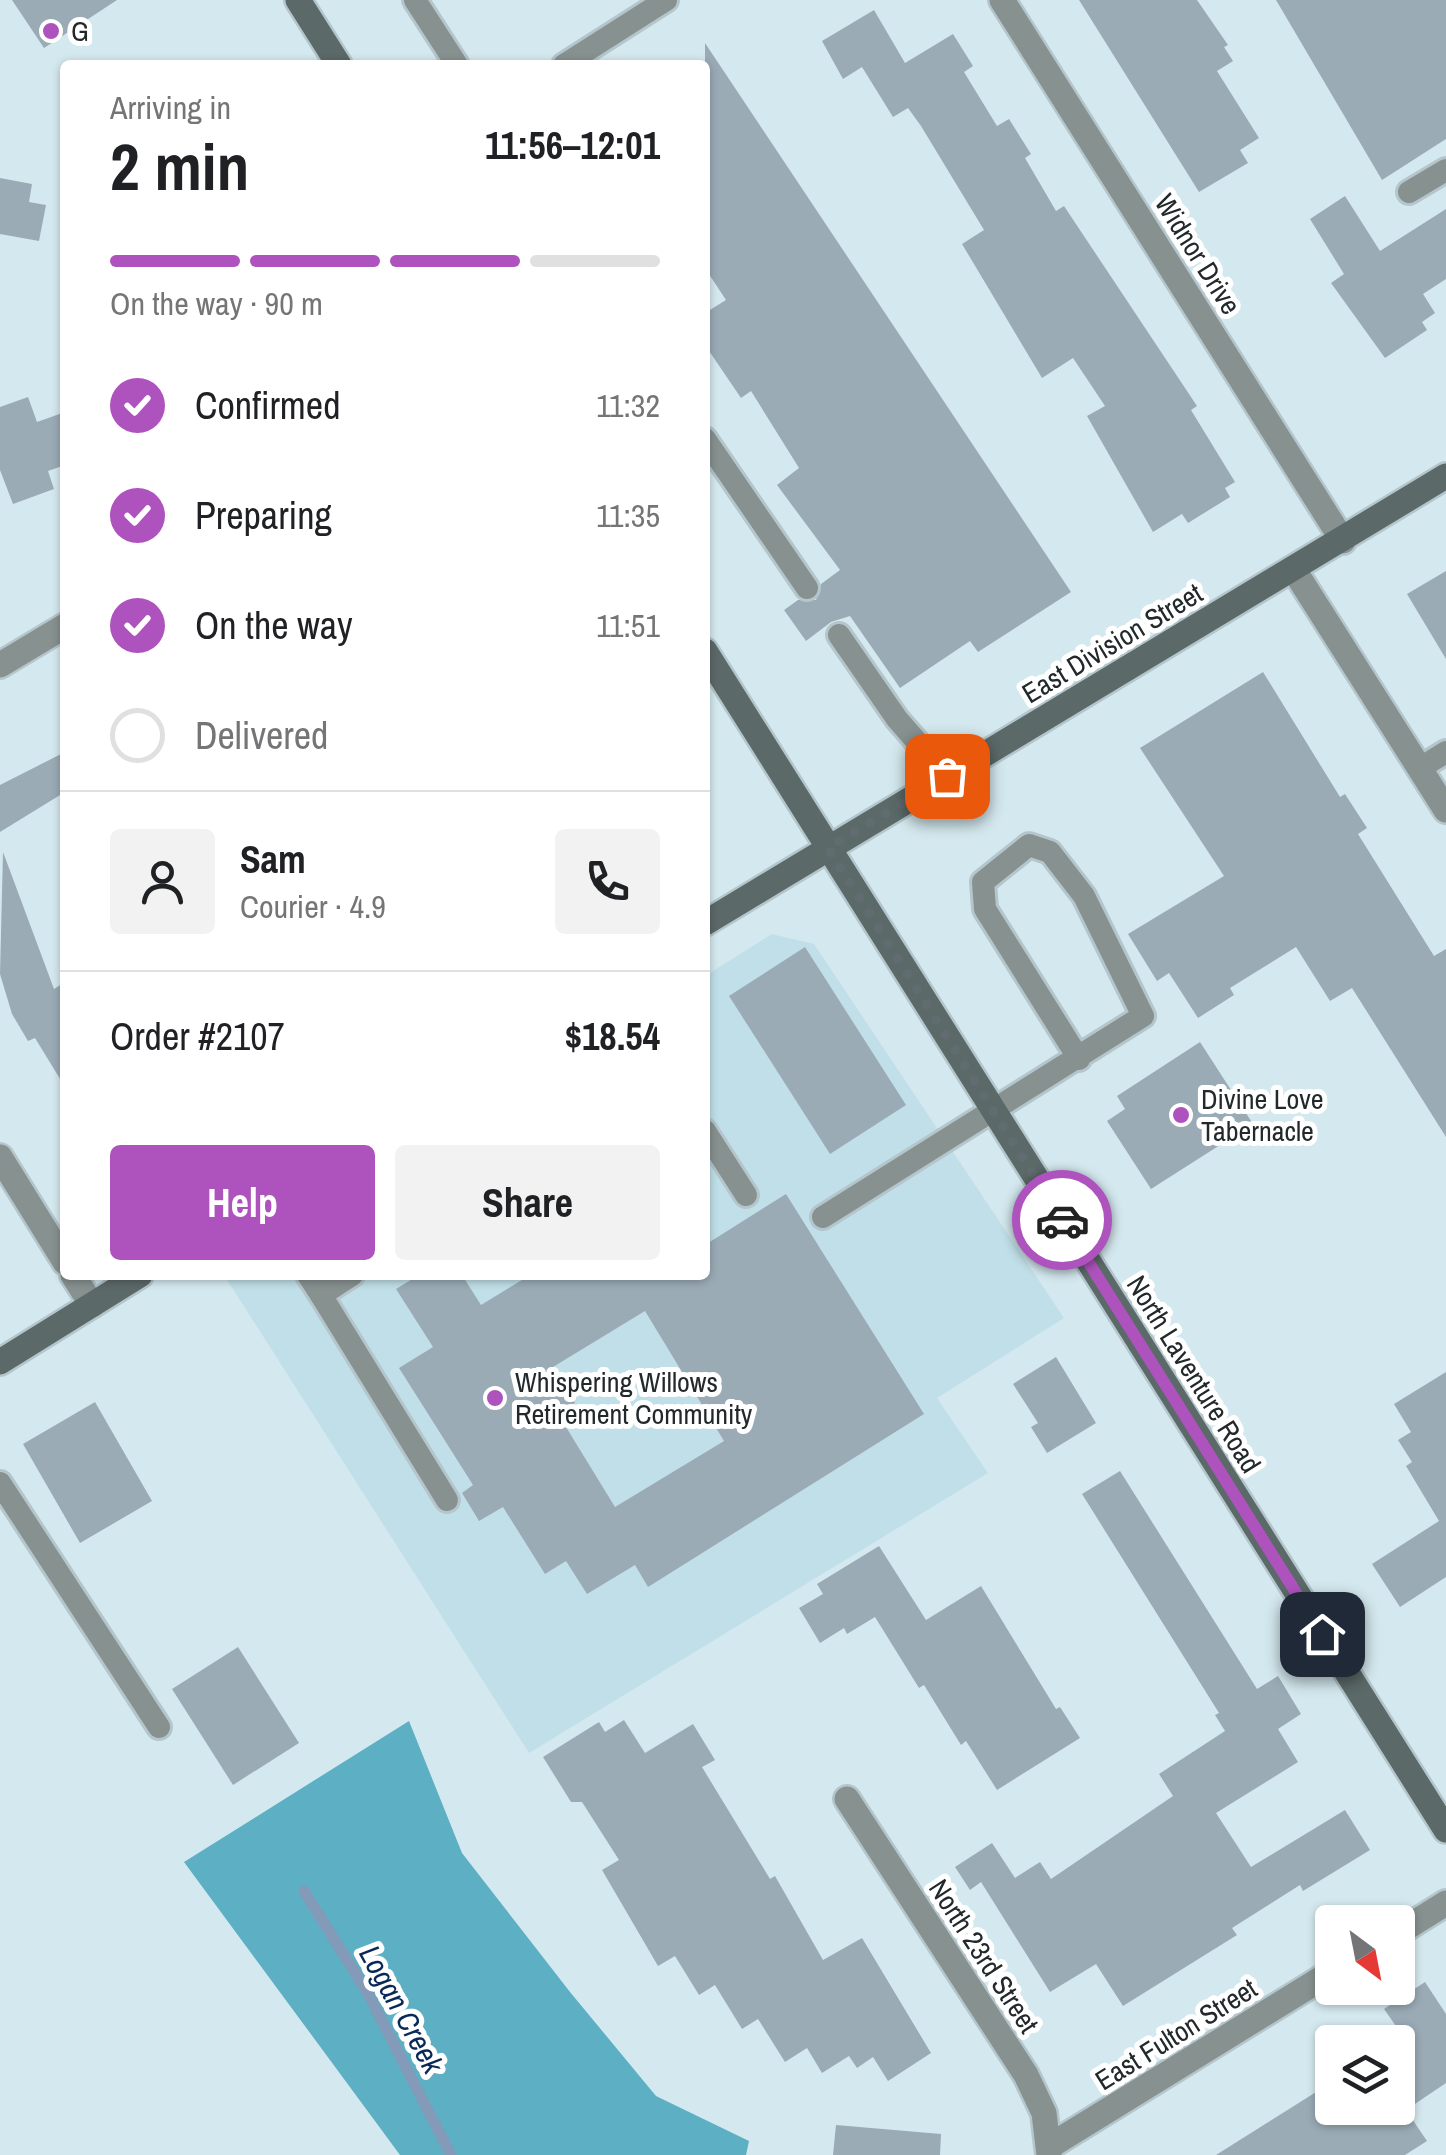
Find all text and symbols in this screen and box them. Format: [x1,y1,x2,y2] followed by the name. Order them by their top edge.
[71,12,89,50] place label: G
[40,20,62,42] marker: G
[110,86,231,129] text: Arriving in
[485,120,660,171] text: 11:56–12:01
[110,123,249,210] text: 2 min
[1146,187,1250,321] street label: Widnor Drive
[110,282,323,325] text: On the way · 90 m
[110,378,165,433] icon: check
[195,380,340,431] text: Confirmed
[596,384,660,427] text: 11:32
[110,488,165,543] icon: check
[195,490,332,541] text: Preparing
[596,494,660,537] text: 11:35
[1015,574,1209,712] street label: East Division Street
[110,598,165,653] icon: check
[195,600,353,651] text: On the way
[596,604,660,647] text: 11:51
[195,710,328,761] text: Delivered
[905,734,990,819] pin
[920,749,975,804] icon: bag
[110,829,215,934] button: person
[555,829,660,934] button: phone
[240,834,306,885] text: Sam
[240,885,386,928] text: Courier · 4.9
[110,1011,285,1062] text: Order #2107
[565,1011,660,1062] text: $18.54
[1201,1080,1324,1150] place label: Divine Love Tabernacle
[1170,1104,1192,1126] marker: Divine Love Tabernacle
[110,1145,375,1260] button: Help
[395,1145,660,1260] button: Share
[1012,1170,1112,1270] courier
[1035,1193,1090,1248] icon: car
[1118,1268,1270,1480] street label: North Laventure Road
[515,1363,753,1433] place label: Whispering Willows Retirement Community
[484,1387,506,1409] marker: Whispering Willows Retirement Community
[1280,1592,1365,1677] pin
[1295,1607,1350,1662] icon: home
[920,1872,1048,2040] street label: North 23rd Street
[1315,1905,1415,2005] north arrow
[1315,1905,1415,2125] map controls
[350,1938,454,2082] water label: Logan Creek
[1088,1969,1264,2099] street label: East Fulton Street
[1315,2025,1415,2125] button: layers

